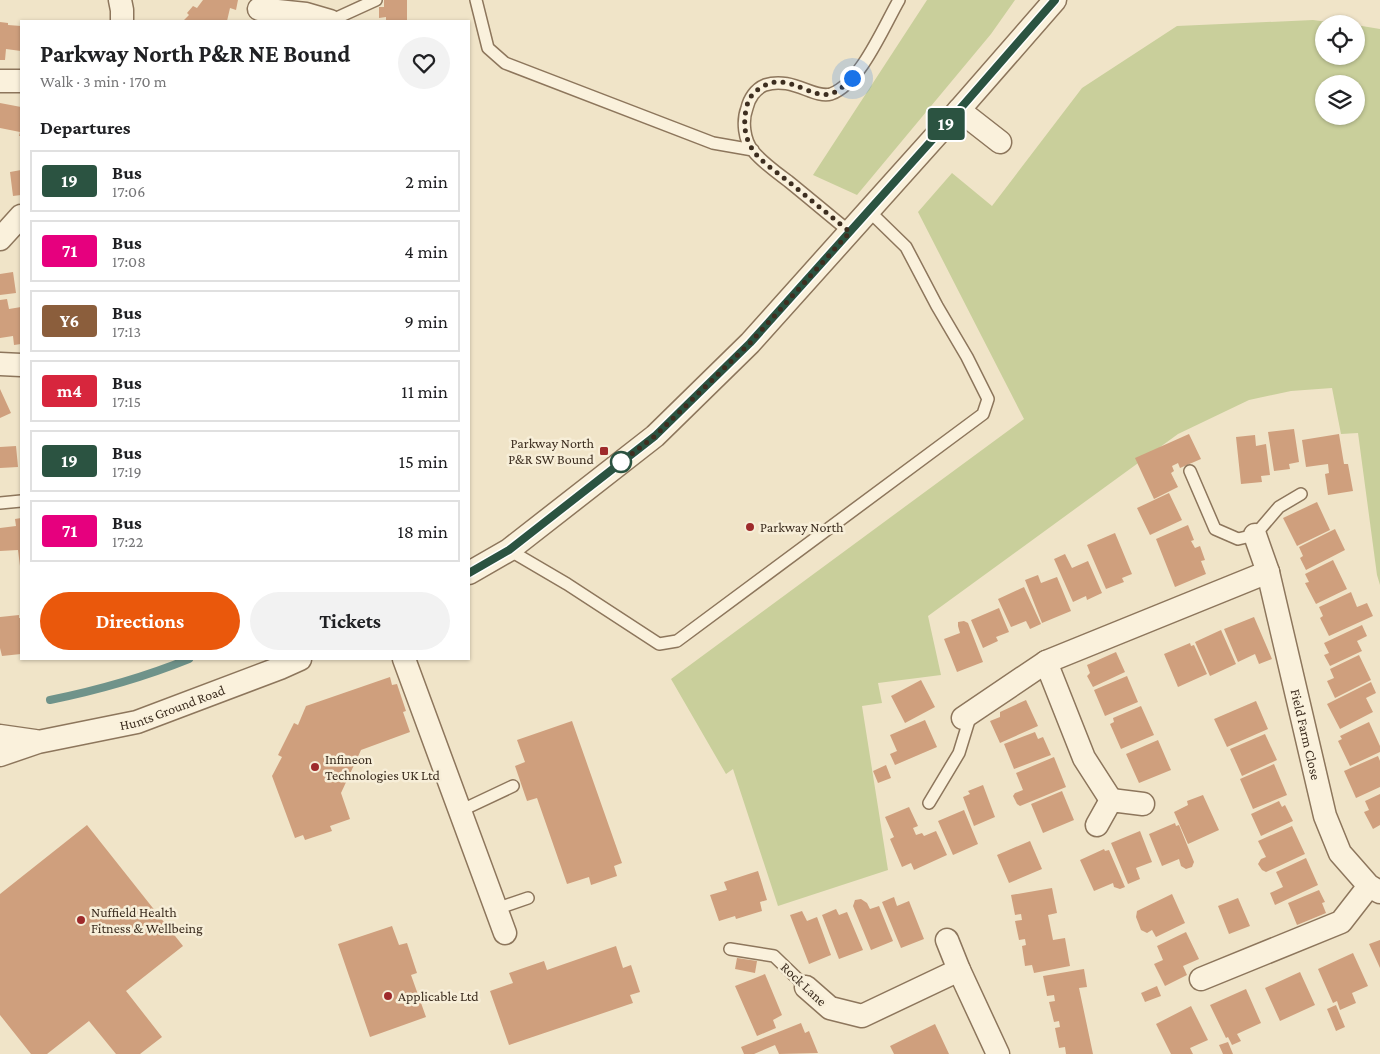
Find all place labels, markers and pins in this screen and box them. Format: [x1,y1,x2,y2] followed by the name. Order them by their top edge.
[508,435,595,467] place label: Parkway North P&R SW Bound
[598,445,610,457] marker: Parkway North P&R SW Bound
[610,451,632,473] unlabelled marker
[760,519,844,535] place label: Parkway North
[744,521,756,533] marker: Parkway North
[325,751,440,783] place label: Infineon Technologies UK Ltd
[309,761,321,773] marker: Infineon Technologies UK Ltd
[91,904,203,936] place label: Nuffield Health Fitness & Wellbeing
[75,914,87,926] marker: Nuffield Health Fitness & Wellbeing
[398,988,479,1004] place label: Applicable Ltd
[382,990,394,1002] marker: Applicable Ltd

